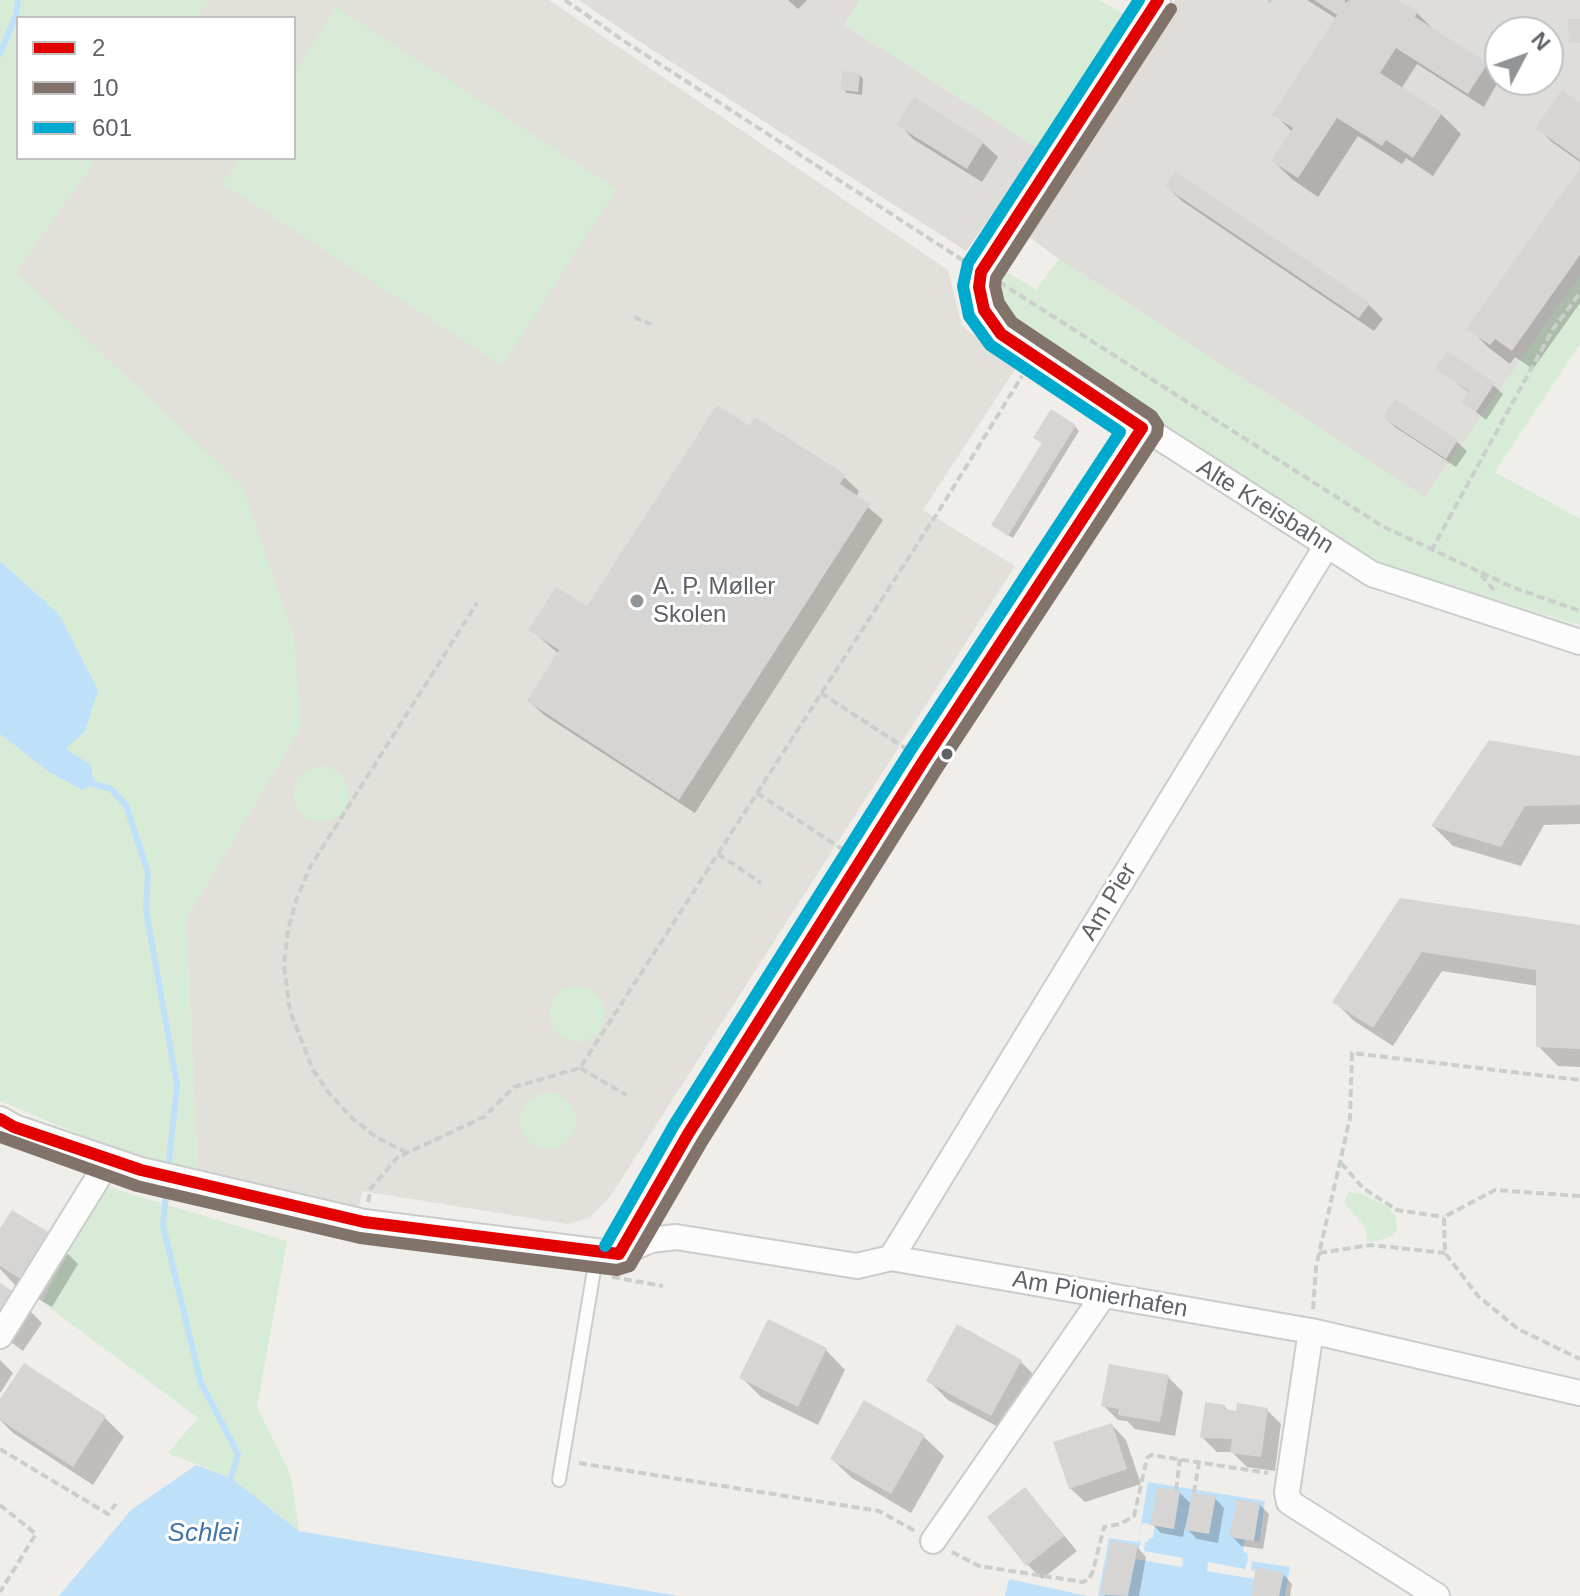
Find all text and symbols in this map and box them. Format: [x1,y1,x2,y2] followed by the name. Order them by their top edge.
[16,16,296,160] legend
[1484,16,1564,96] north arrow
[1526,27,1556,55] text: N
[92,34,105,61] text: 2
[92,74,119,101] text: 10
[92,114,132,141] text: 601
[1191,453,1339,561] street label: Alte Kreisbahn
[653,573,775,629] place label: A. P. Møller Skolen
[628,592,646,610] marker: A. P. Møller Skolen
[939,746,955,762] unlabelled marker
[1075,858,1143,946] street label: Am Pier
[1010,1265,1190,1325] street label: Am Pionierhafen
[168,1518,238,1550] water label: Schlei

